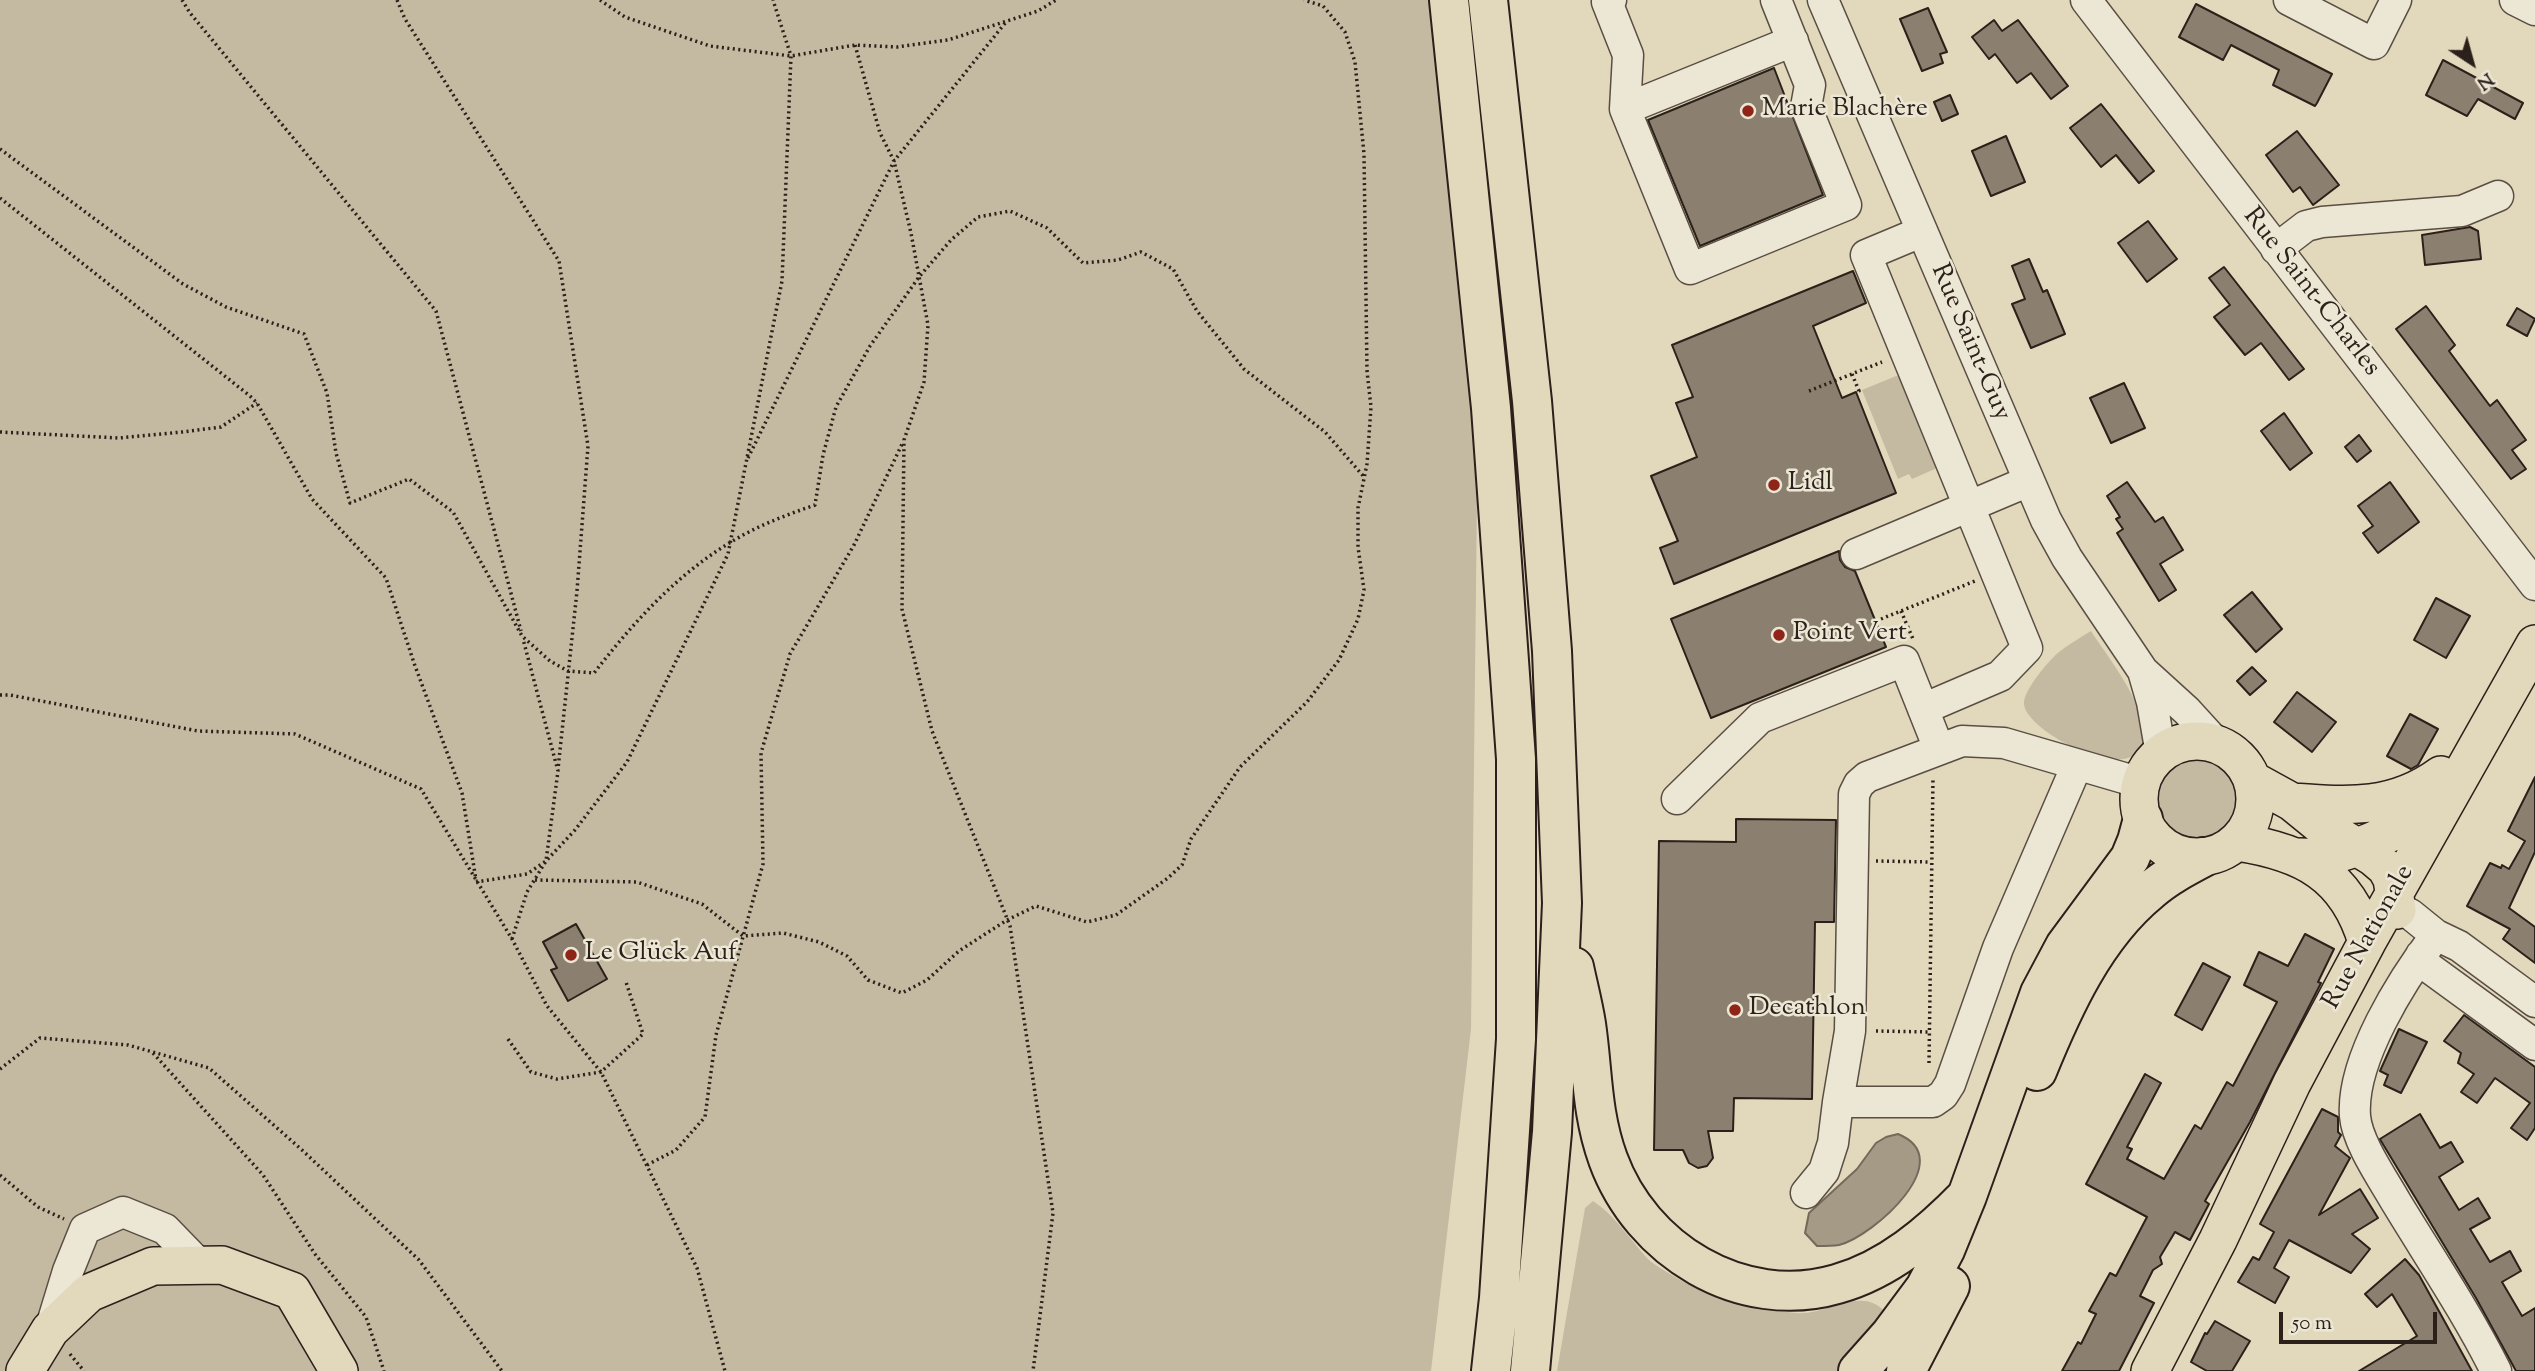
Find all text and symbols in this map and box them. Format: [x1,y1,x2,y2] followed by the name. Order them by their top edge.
[2437,28,2507,98] north arrow
[2471,65,2499,96] text: N
[1762,95,1928,127] place label: Marie Blachère
[1740,103,1756,119] marker: Marie Blachère
[2235,203,2385,383] street label: Rue Saint-Charles
[1922,260,2016,426] street label: Rue Saint-Guy
[1788,469,1833,501] place label: Lidl
[1766,477,1782,493] marker: Lidl
[1793,619,1907,651] place label: Point Vert
[1771,627,1787,643] marker: Point Vert
[2318,861,2422,1015] street label: Rue Nationale
[585,939,737,971] place label: Le Glück Auf
[563,947,579,963] marker: Le Glück Auf
[1749,994,1866,1026] place label: Decathlon
[1727,1002,1743,1018] marker: Decathlon
[2283,1298,2440,1342] scale bar
[2292,1309,2332,1339] text: 50 m

